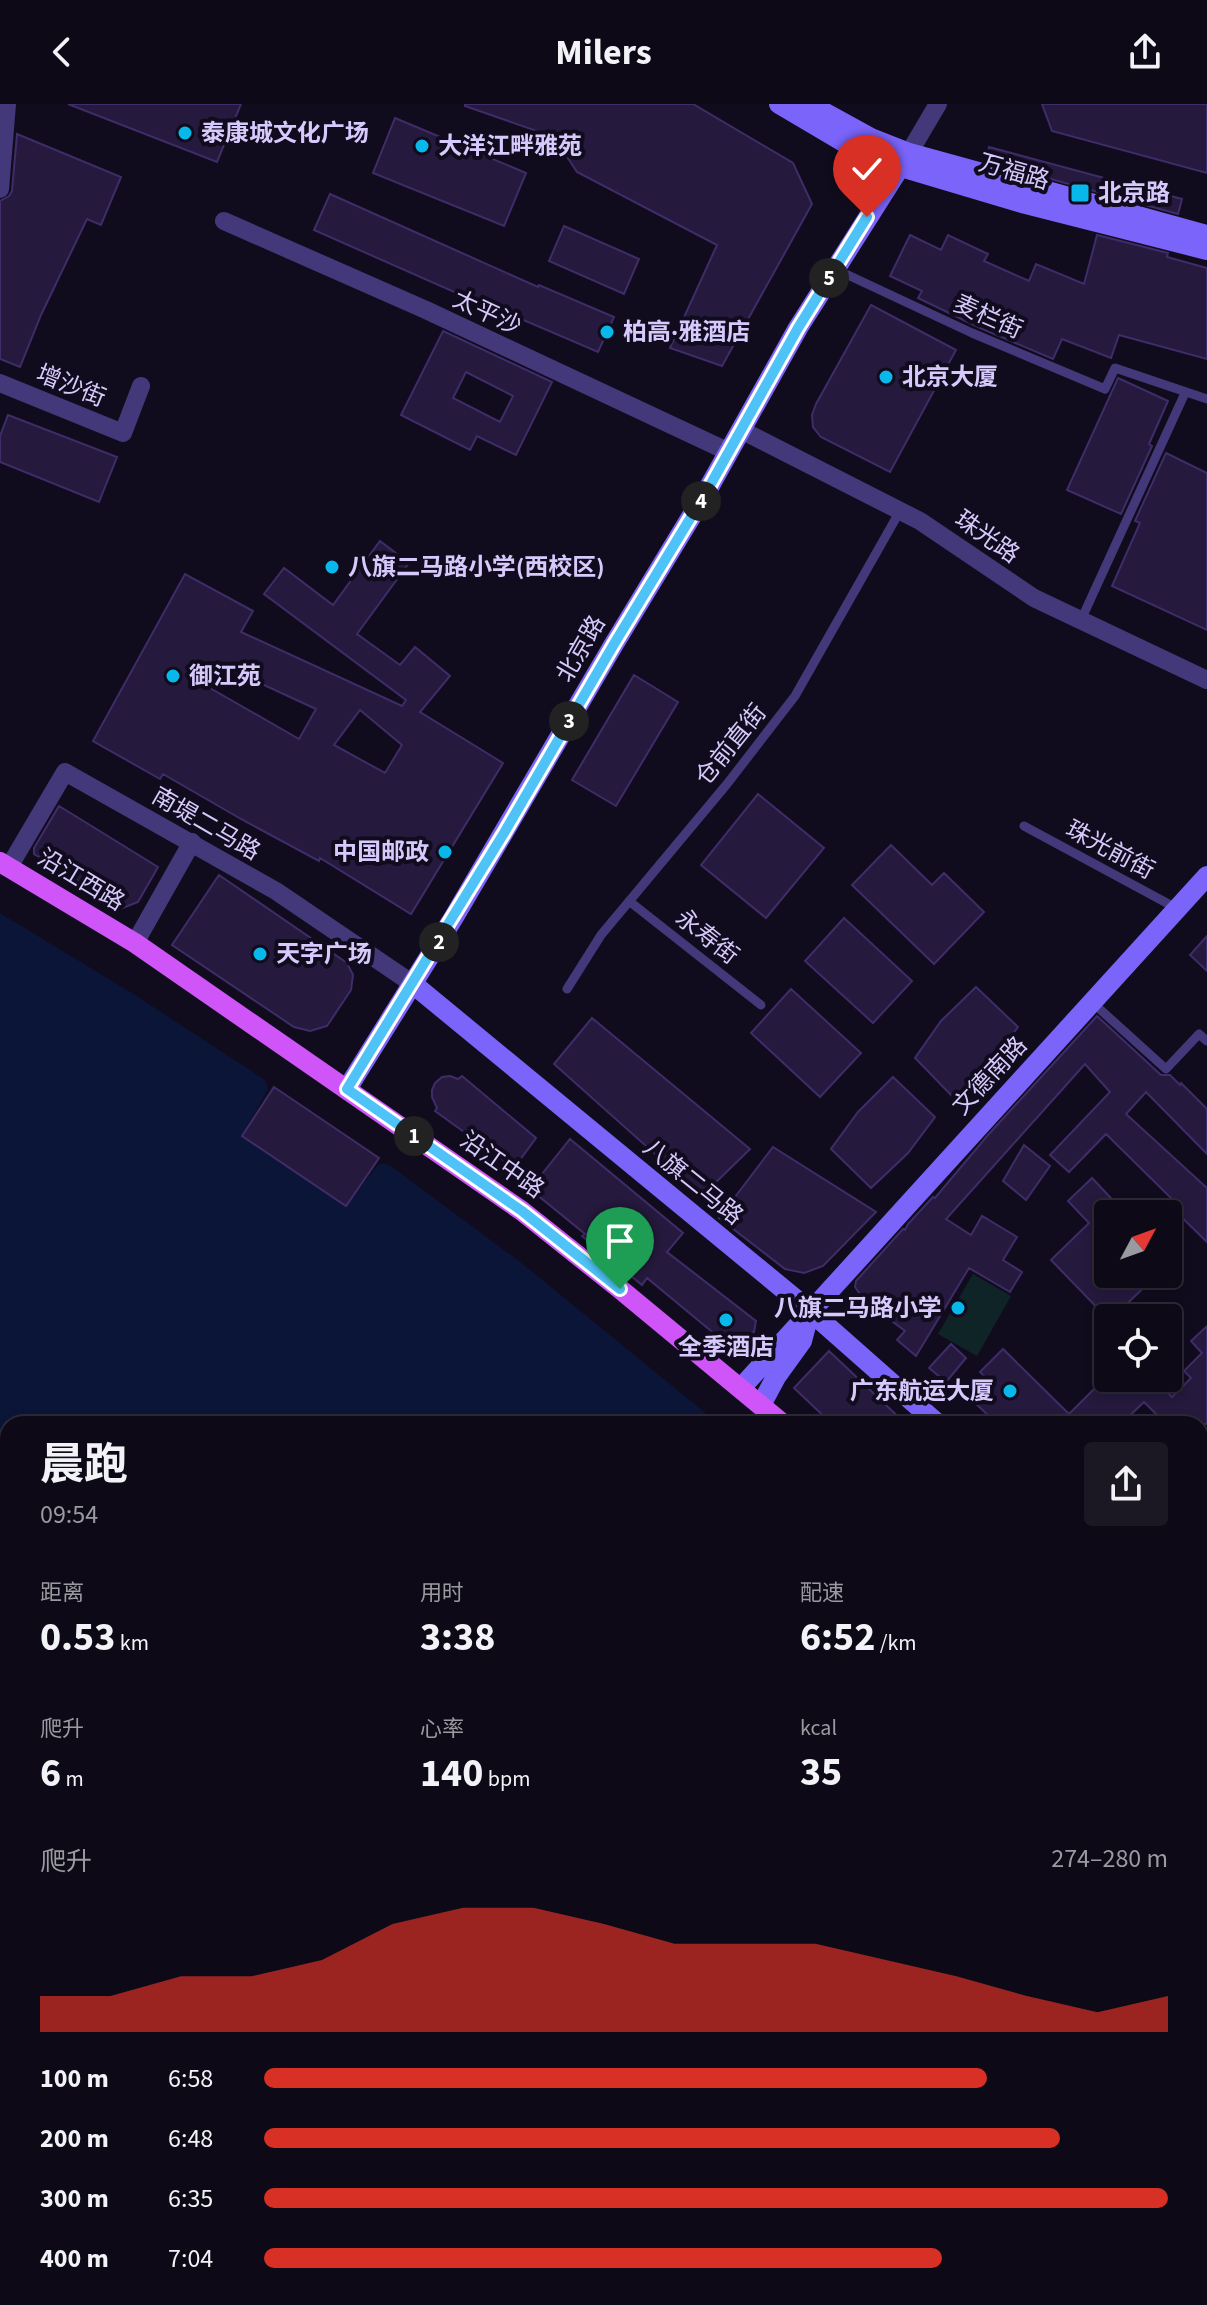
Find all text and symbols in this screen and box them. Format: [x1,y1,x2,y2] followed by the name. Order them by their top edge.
[555,27,652,78] text: Milers
[40,30,84,74] icon: back
[1123,30,1167,74] icon: share
[201,116,369,151] place label: 泰康城文化广场
[176,124,194,142] marker: 泰康城文化广场
[438,129,582,164] place label: 大洋江畔雅苑
[833,135,901,217] pin
[413,137,431,155] marker: 大洋江畔雅苑
[975,145,1053,199] street label: 万福路
[845,147,889,191] icon: check
[1098,176,1170,211] place label: 北京路
[1069,182,1091,204] marker: 北京路
[809,258,849,298] pin: 5
[823,262,835,294] text: 5
[447,282,527,344] street label: 太平沙
[948,286,1028,348] street label: 麦栏街
[623,315,750,350] place label: 柏高·雅酒店
[598,323,616,341] marker: 柏高·雅酒店
[31,356,111,416] street label: 增沙街
[902,360,998,395] place label: 北京大厦
[877,368,895,386] marker: 北京大厦
[681,481,721,521] pin: 4
[695,485,707,517] text: 4
[947,502,1027,572] street label: 珠光路
[348,550,605,585] place label: 八旗二马路小学(西校区)
[323,558,341,576] marker: 八旗二马路小学(西校区)
[548,609,614,689] street label: 北京路
[189,659,261,694] place label: 御江苑
[164,667,182,685] marker: 御江苑
[687,697,775,793] street label: 仓前直街
[549,701,589,741] pin: 3
[563,705,575,737] text: 3
[145,779,267,869] street label: 南堤二马路
[1059,812,1161,888] street label: 珠光前街
[333,835,429,870] place label: 中国邮政
[31,840,131,920] street label: 沿江西路
[436,843,454,861] marker: 中国邮政
[668,901,746,973] street label: 永寿街
[419,922,459,962] pin: 2
[433,926,445,958] text: 2
[276,937,372,972] place label: 天字广场
[251,945,269,963] marker: 天字广场
[944,1029,1036,1123] street label: 文德南路
[394,1116,434,1156] pin: 1
[408,1120,420,1152] text: 1
[453,1123,551,1207] street label: 沿江中路
[635,1131,751,1233] street label: 八旗二马路
[1094,1200,1182,1288] north arrow
[1094,1200,1182,1392] map controls
[586,1207,654,1289] pin
[598,1219,642,1263] icon: arrive
[774,1291,942,1326] place label: 八旗二马路小学
[949,1299,967,1317] marker: 八旗二马路小学
[1094,1304,1182,1392] button: locate
[717,1311,735,1329] marker: 全季酒店
[678,1330,774,1365] place label: 全季酒店
[850,1374,994,1409] place label: 广东航运大厦
[1001,1382,1019,1400] marker: 广东航运大厦
[40,1434,128,1497] text: 晨跑
[1084,1442,1168,1526] button: share
[40,1496,98,1533] text: 09:54
[40,1577,84,1609] text: 距离
[420,1577,464,1609] text: 用时
[800,1577,844,1609] text: 配速
[40,1609,115,1666] text: 0.53
[420,1609,495,1666] text: 3:38
[800,1609,875,1666] text: 6:52
[115,1627,149,1659] text: km
[875,1627,917,1659] text: /km
[800,1712,837,1744] text: kcal
[40,1713,84,1745] text: 爬升
[420,1713,464,1745] text: 心率
[800,1744,842,1801] text: 35
[40,1745,61,1802] text: 6
[420,1745,483,1802] text: 140
[61,1763,84,1795] text: m
[483,1763,530,1795] text: bpm
[1051,1840,1168,1877] text: 274–280 m
[40,1843,92,1880] text: 爬升
[40,2060,109,2097] text: 100 m
[168,2060,213,2097] text: 6:58
[40,2120,109,2157] text: 200 m
[168,2120,213,2157] text: 6:48
[40,2180,109,2217] text: 300 m
[168,2180,213,2217] text: 6:35
[40,2240,109,2277] text: 400 m
[168,2240,213,2277] text: 7:04

